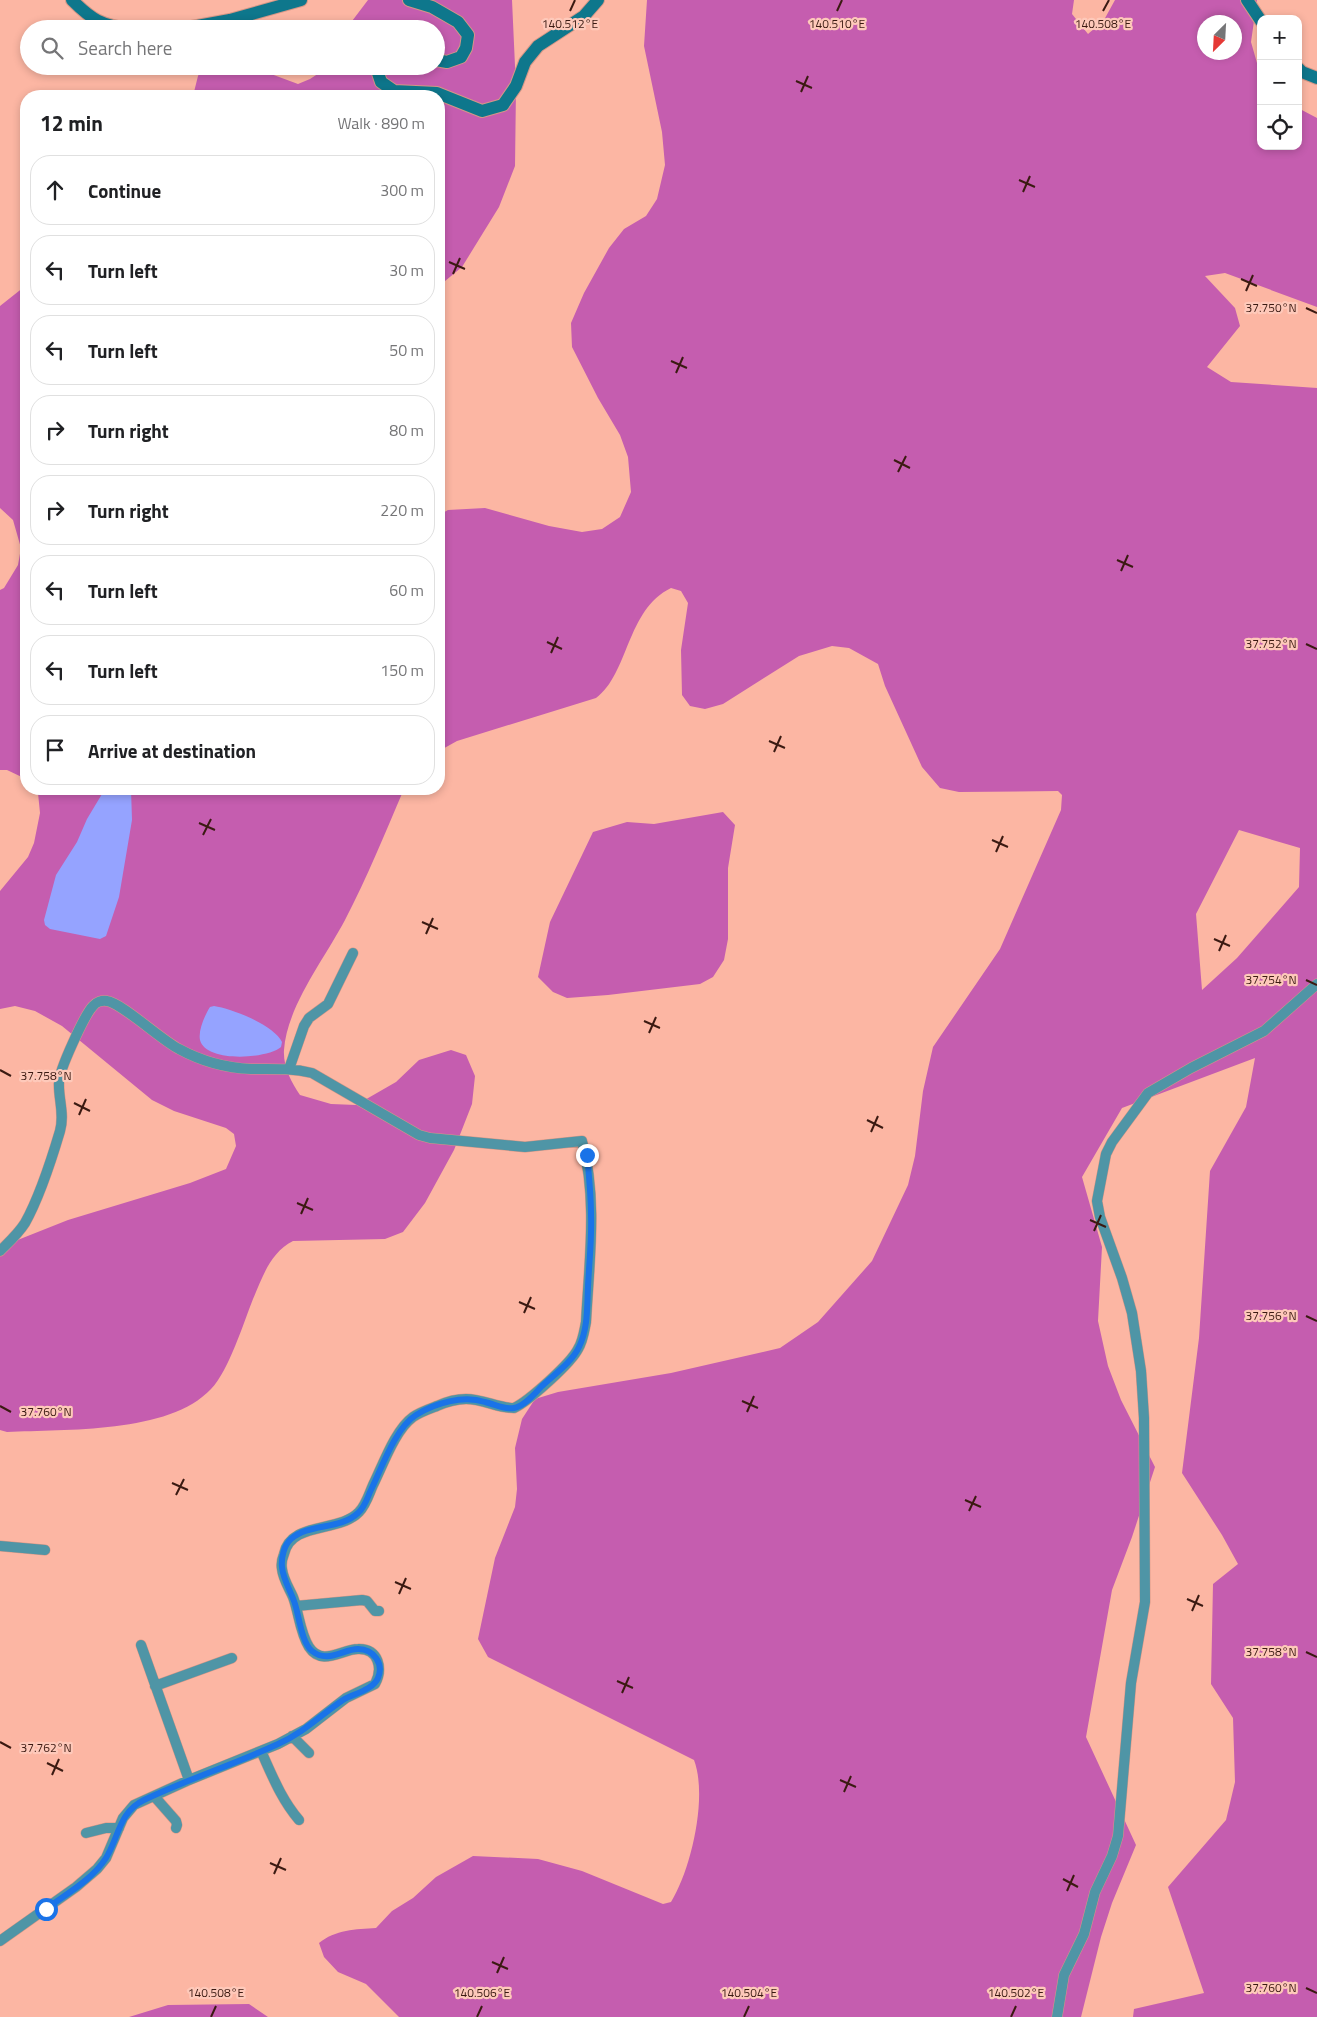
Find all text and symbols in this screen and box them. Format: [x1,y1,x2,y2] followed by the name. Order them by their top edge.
[542,14,598,33] text: 140.512°E
[809,14,865,33] text: 140.510°E
[1075,14,1131,33] text: 140.508°E
[1197,15,1242,60] north arrow
[1257,15,1302,150] map controls
[1257,15,1302,60] button: +
[20,20,445,75] search box
[78,33,172,62] text: Search here
[38,34,66,62] icon: search
[1257,60,1302,105] button: −
[1257,105,1302,150] button: locate
[40,107,103,139] text: 12 min
[337,111,425,135] text: Walk · 890 m
[41,176,69,204] icon: ahead
[88,176,161,205] text: Continue
[380,178,424,202] text: 300 m
[41,256,69,284] icon: left
[88,256,158,285] text: Turn left
[389,258,424,282] text: 30 m
[1245,298,1297,317] text: 37.750°N
[41,336,69,364] icon: left
[88,336,158,365] text: Turn left
[389,338,424,362] text: 50 m
[41,416,69,444] icon: right
[88,416,169,445] text: Turn right
[389,418,424,442] text: 80 m
[41,496,69,524] icon: right
[88,496,169,525] text: Turn right
[380,498,424,522] text: 220 m
[41,576,69,604] icon: left
[88,576,158,605] text: Turn left
[389,578,424,602] text: 60 m
[1245,634,1297,653] text: 37.752°N
[41,656,69,684] icon: left
[88,656,158,685] text: Turn left
[380,658,424,682] text: 150 m
[41,736,69,764] icon: arrive
[88,736,256,765] text: Arrive at destination
[1245,970,1297,989] text: 37.754°N
[20,1066,72,1085] text: 37.758°N
[576,1144,599,1167] route end
[1245,1306,1297,1325] text: 37.756°N
[20,1402,72,1421] text: 37.760°N
[1245,1642,1297,1661] text: 37.758°N
[20,1738,72,1757] text: 37.762°N
[35,1898,58,1921] route start
[1245,1978,1297,1997] text: 37.760°N
[188,1983,244,2002] text: 140.508°E
[454,1983,510,2002] text: 140.506°E
[721,1983,777,2002] text: 140.504°E
[988,1983,1044,2002] text: 140.502°E

